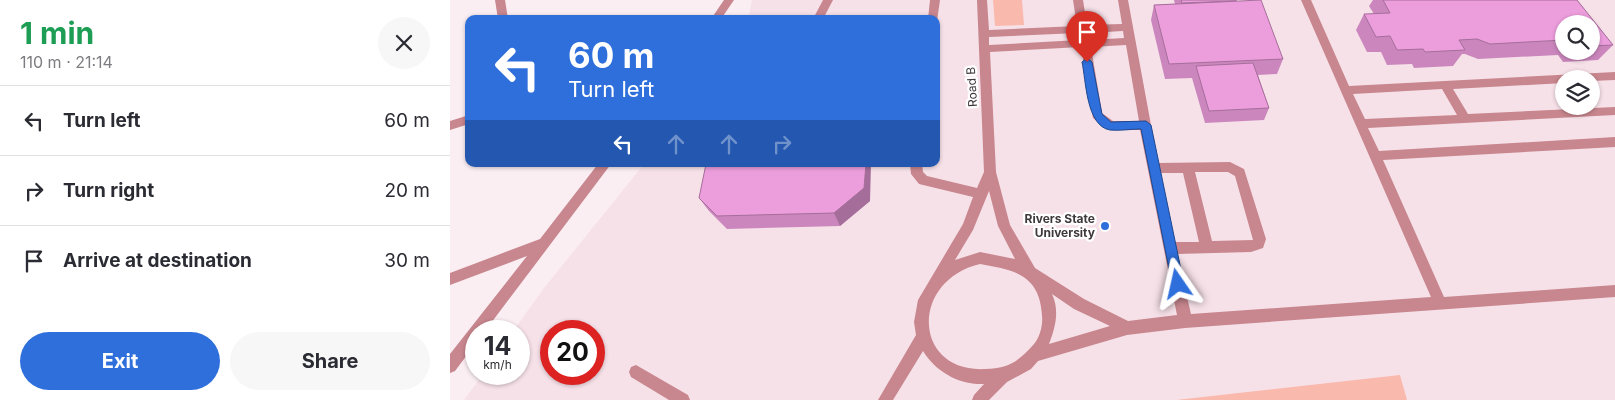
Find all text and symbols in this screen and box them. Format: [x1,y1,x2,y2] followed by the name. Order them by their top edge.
[1066,11,1108,62] pin
[20,15,94,51] text: 1 min
[1555,15,1600,115] map controls
[1555,15,1600,60] button: search
[378,17,430,69] button: close
[1073,18,1101,46] icon: arrive
[568,34,655,76] text: 60 m
[485,35,550,100] icon: left
[20,52,113,72] text: 110 m · 21:14
[963,66,980,107] street label: Road B
[1555,70,1600,115] button: layers
[568,76,654,102] text: Turn left
[20,107,48,135] icon: left
[63,109,141,132] text: Turn left
[384,109,430,132] text: 60 m
[609,130,637,158] icon: left
[662,130,690,158] icon: ahead
[715,130,743,158] icon: ahead
[768,130,796,158] icon: right
[20,177,48,205] icon: right
[63,179,154,202] text: Turn right
[384,179,430,202] text: 20 m
[1025,211,1096,240] place label: Rivers State University
[1099,220,1111,232] marker: Rivers State University
[20,247,48,275] icon: arrive
[63,249,252,272] text: Arrive at destination
[384,249,430,272] text: 30 m
[1151,257,1203,309] position arrow
[540,320,605,385] speed limit sign: 20
[484,331,511,361] text: 14
[20,332,220,390] button: Exit
[230,332,430,390] button: Share
[483,357,512,372] text: km/h

